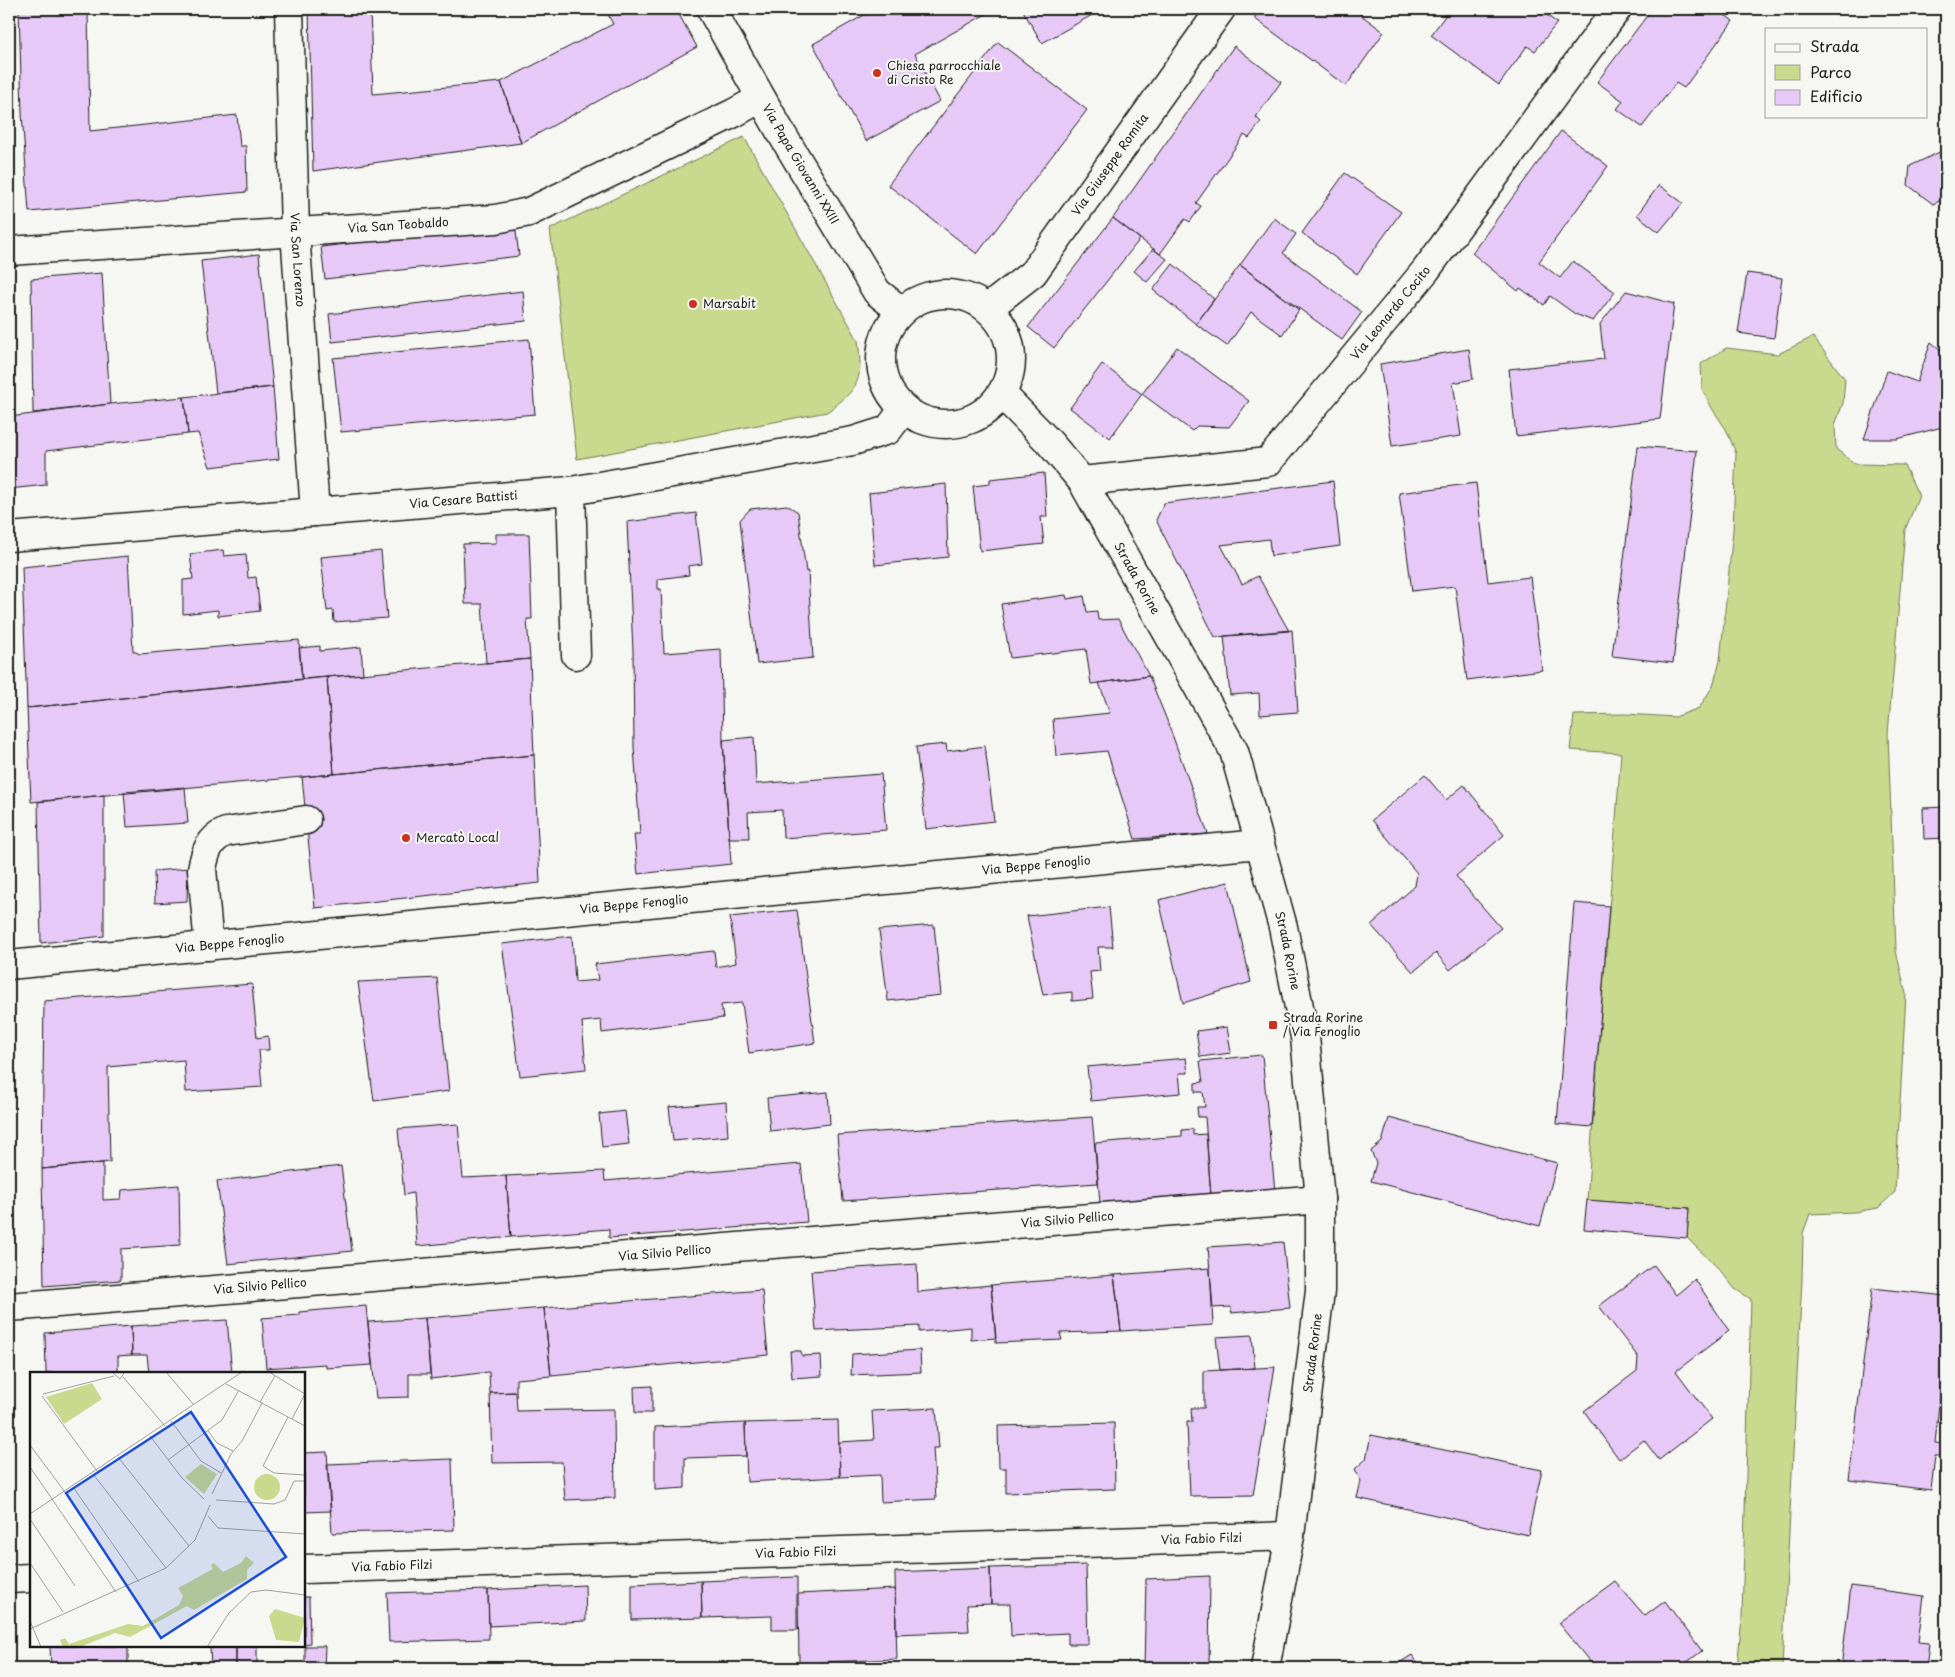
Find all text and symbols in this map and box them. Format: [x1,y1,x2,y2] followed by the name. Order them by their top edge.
[1765,28,1928,118] legend
[1810,34,1860,57] text: Strada
[887,56,1001,88] place label: Chiesa parrocchiale di Cristo Re
[1810,60,1852,83] text: Parco
[871,67,883,79] marker: Chiesa parrocchiale di Cristo Re
[1810,84,1863,107] text: Edificio
[758,100,844,227] street label: Via Papa Giovanni XXIII
[1067,109,1152,219] street label: Via Giuseppe Romita
[286,212,310,308] street label: Via San Lorenzo
[347,212,449,237] street label: Via San Teobaldo
[1346,261,1434,363] street label: Via Leonardo Cocito
[703,294,756,312] place label: Marsabit
[687,298,699,310] marker: Marsabit
[409,485,518,512] street label: Via Cesare Battisti
[1110,538,1165,617] street label: Strada Rorine
[416,828,499,846] place label: Mercatò Local
[400,832,412,844] marker: Mercatò Local
[981,850,1092,879] street label: Via Beppe Fenoglio
[579,889,689,918] street label: Via Beppe Fenoglio
[1271,909,1305,992] street label: Strada Rorine
[175,928,285,957] street label: Via Beppe Fenoglio
[1283,1008,1363,1040] place label: Strada Rorine / Via Fenoglio
[1267,1019,1279,1031] marker: Strada Rorine / Via Fenoglio
[1020,1206,1115,1232] street label: Via Silvio Pellico
[618,1239,712,1265] street label: Via Silvio Pellico
[213,1272,307,1298] street label: Via Silvio Pellico
[1298,1312,1326,1394] street label: Strada Rorine
[30,1372,305,1647] inset map
[1161,1528,1242,1548] street label: Via Fabio Filzi
[755,1541,837,1562] street label: Via Fabio Filzi
[351,1555,433,1575] street label: Via Fabio Filzi

